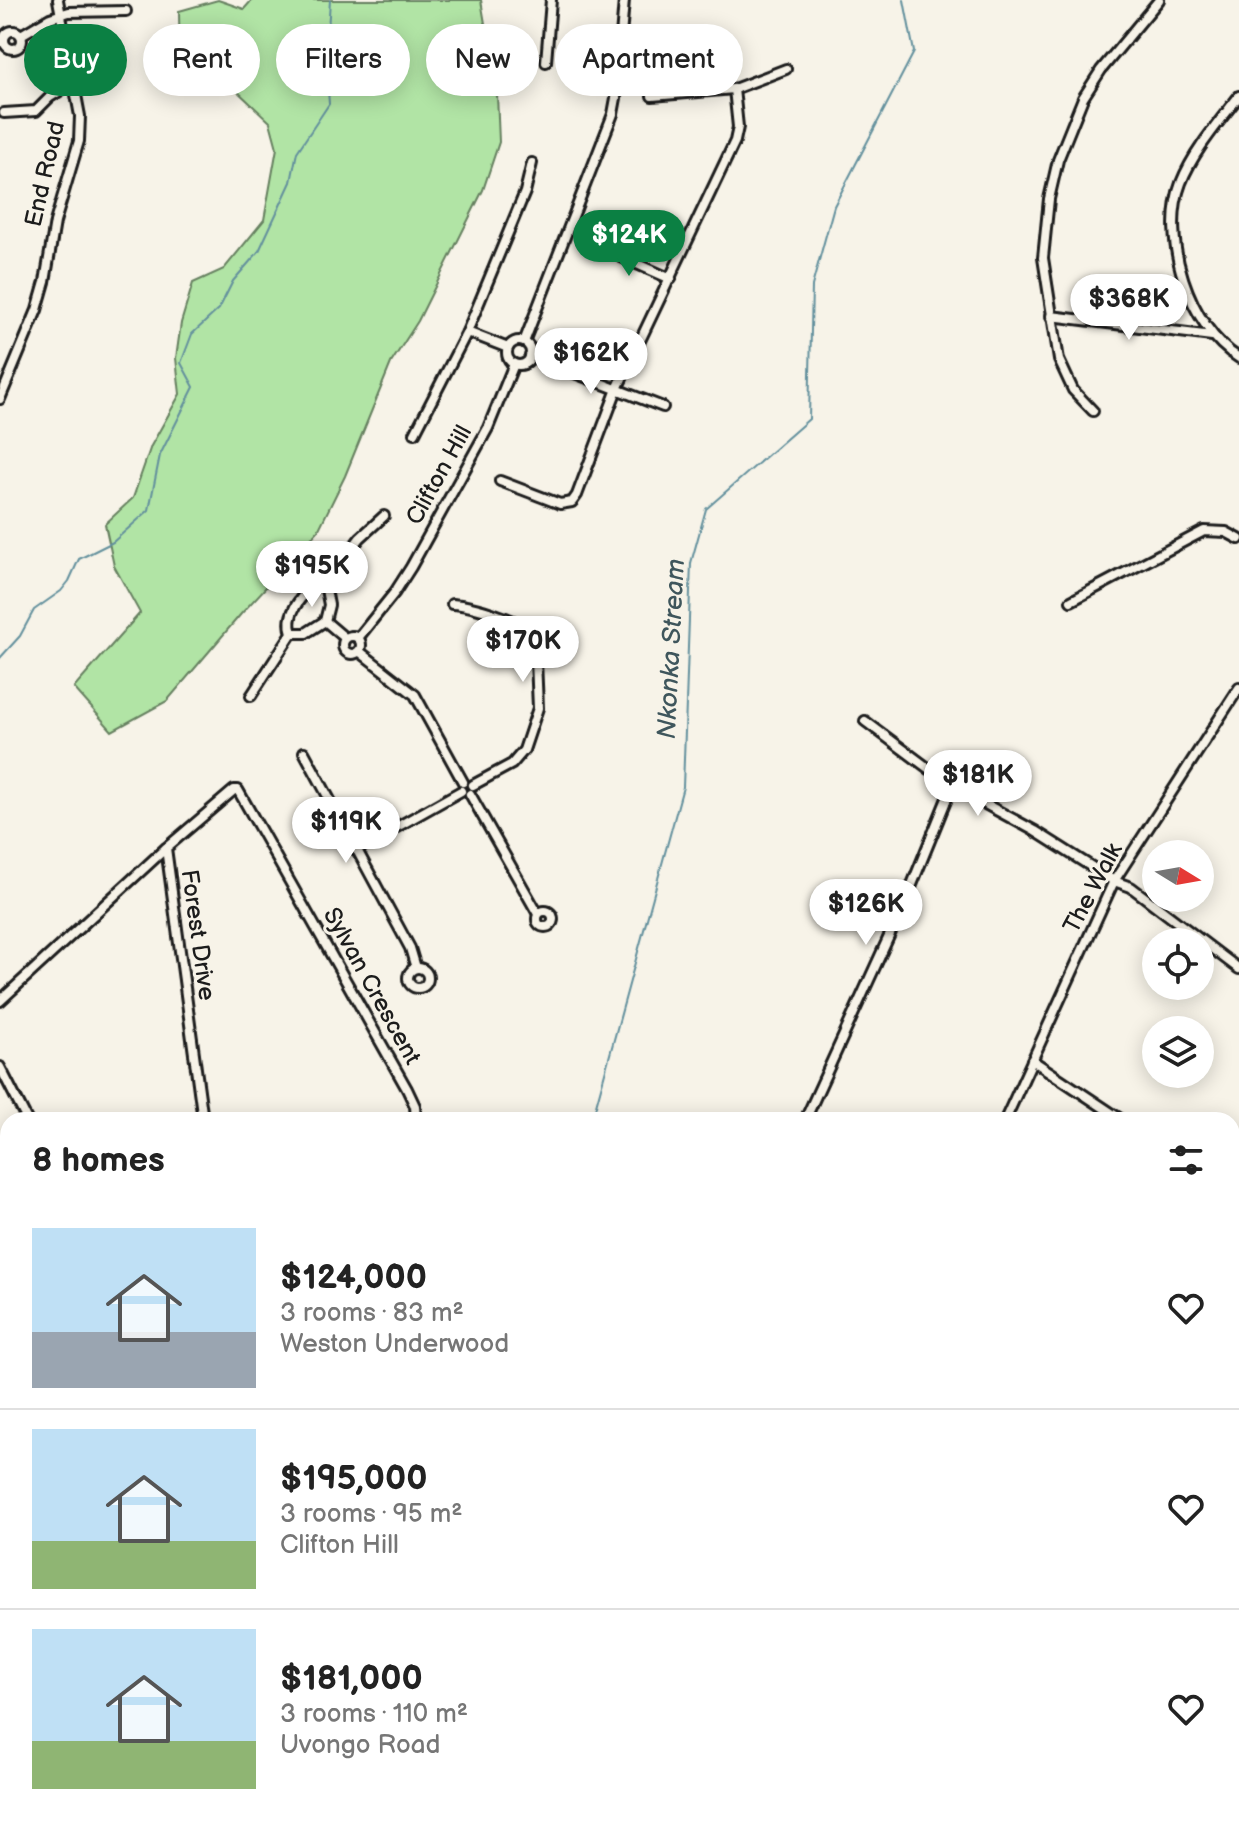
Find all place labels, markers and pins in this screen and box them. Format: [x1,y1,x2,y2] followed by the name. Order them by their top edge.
[573,210,685,278] pin: $124K
[1073,274,1185,342] pin: $368K
[535,328,647,396] pin: $162K
[256,541,368,609] pin: $195K
[467,616,579,684] pin: $170K
[922,750,1034,818] pin: $181K
[290,797,402,865] pin: $119K
[810,879,922,947] pin: $126K

